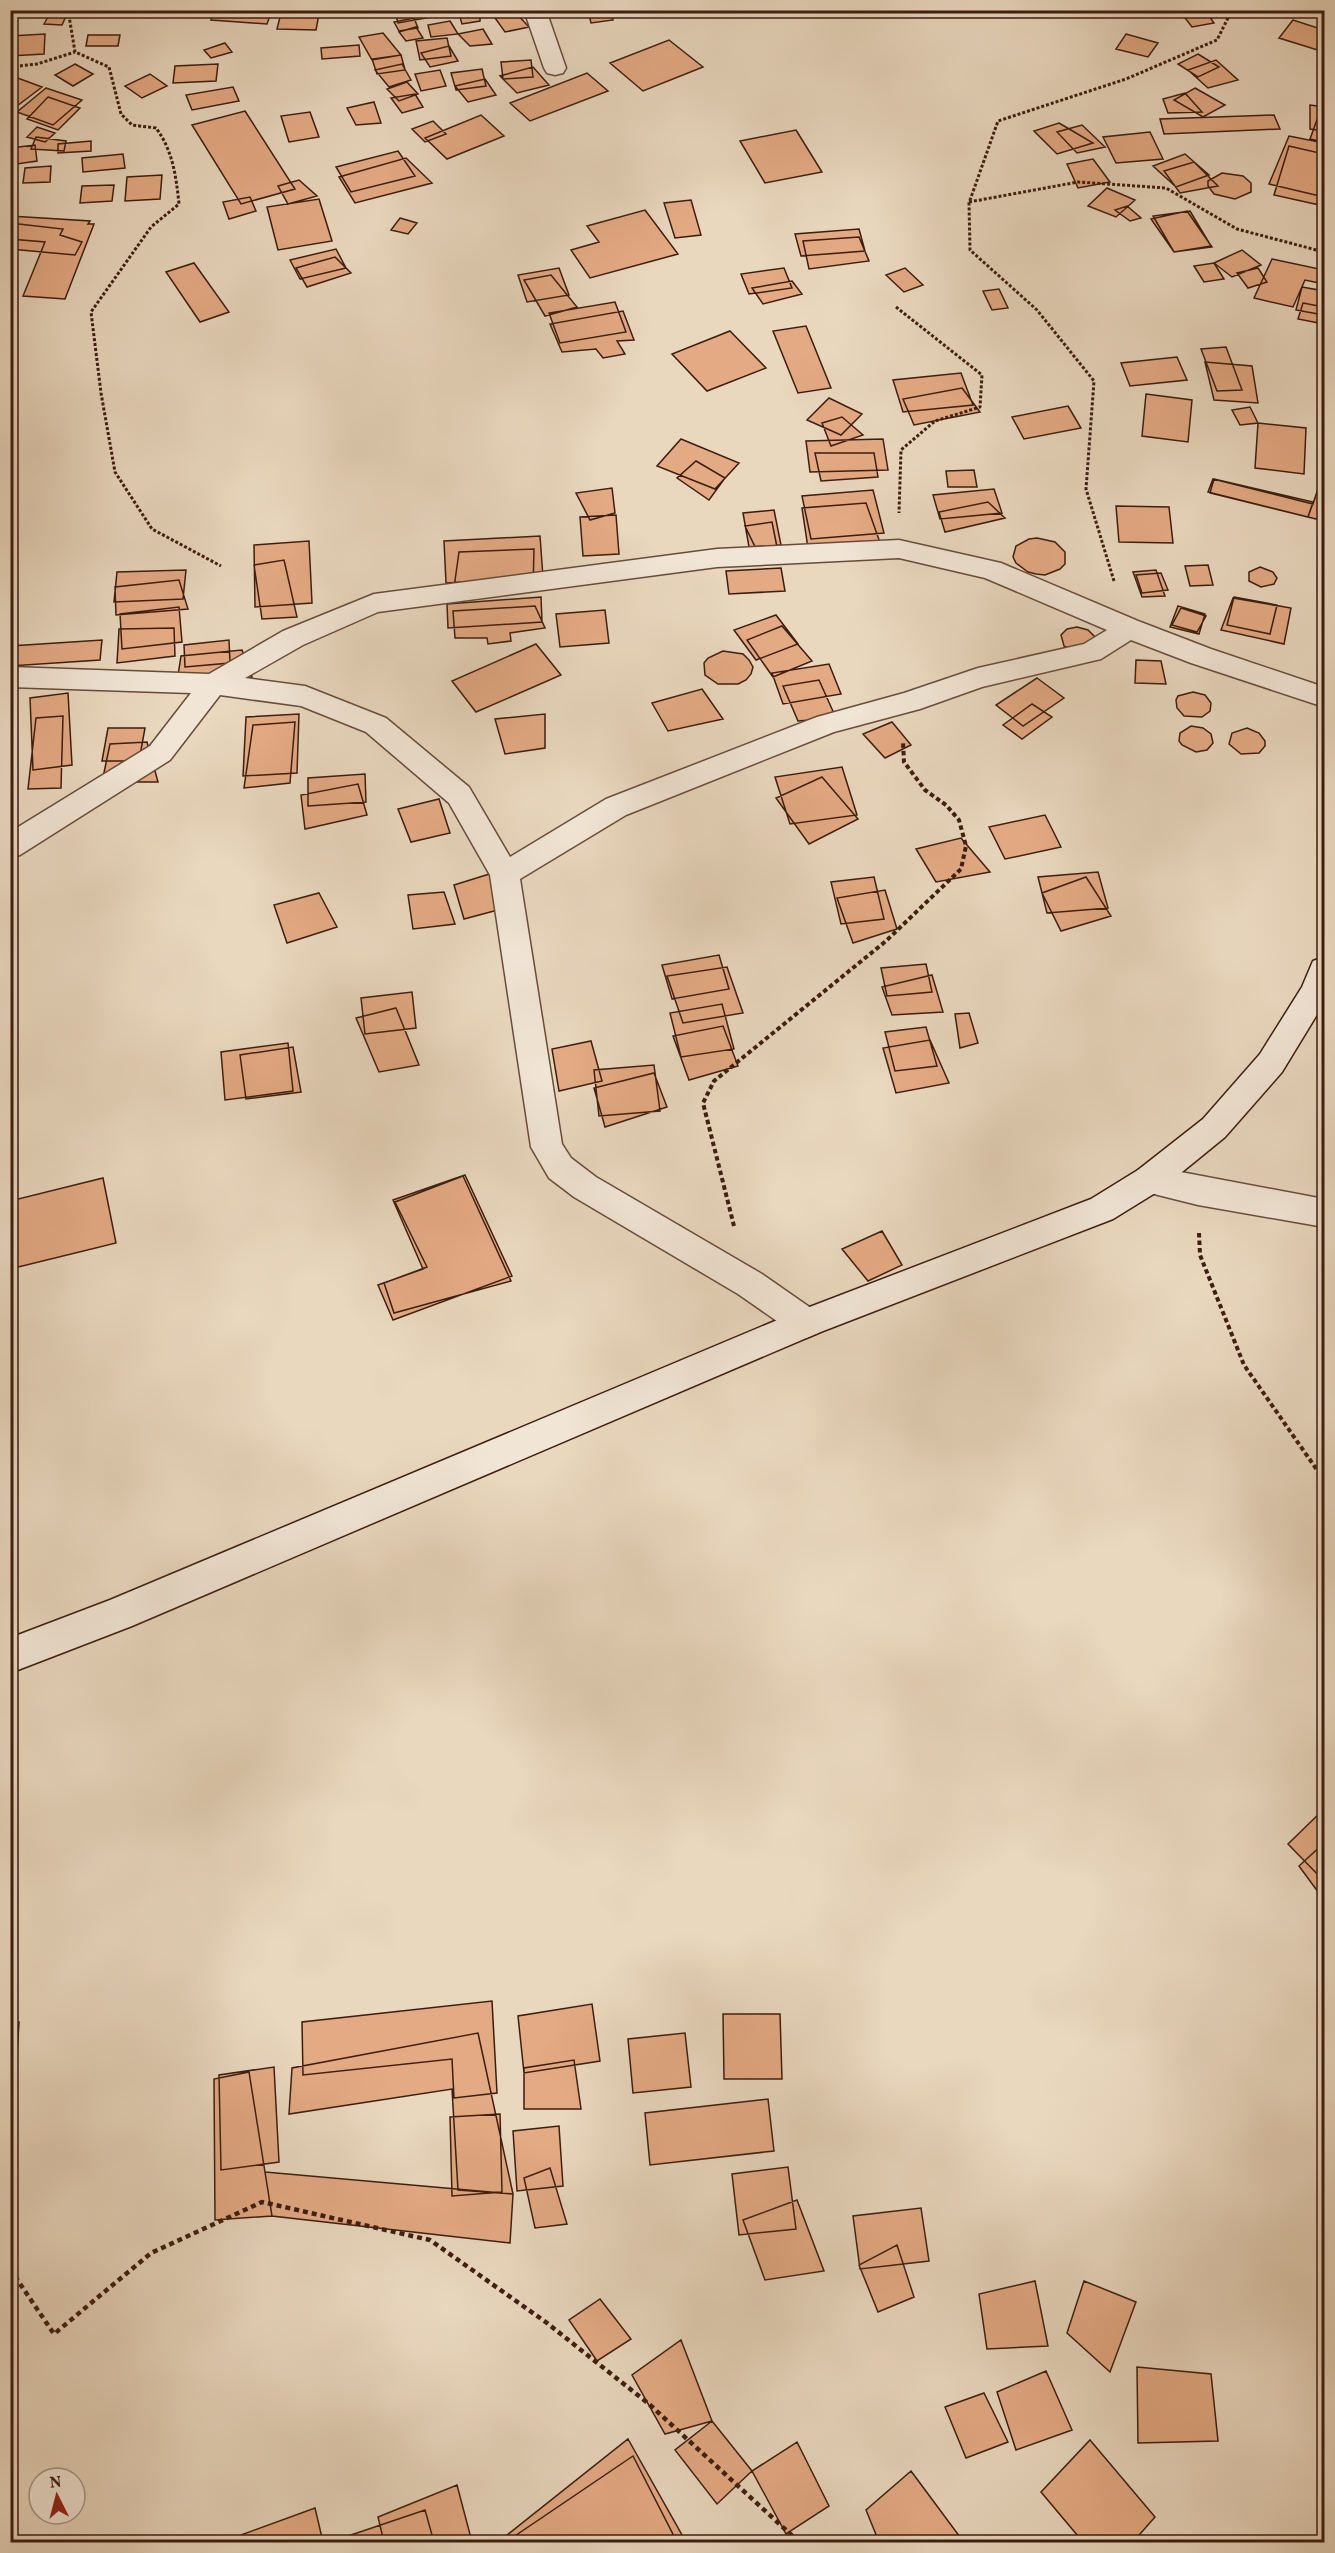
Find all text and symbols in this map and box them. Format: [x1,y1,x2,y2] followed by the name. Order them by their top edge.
[27,2466,87,2526] north arrow
[49,2471,63,2495] text: N

